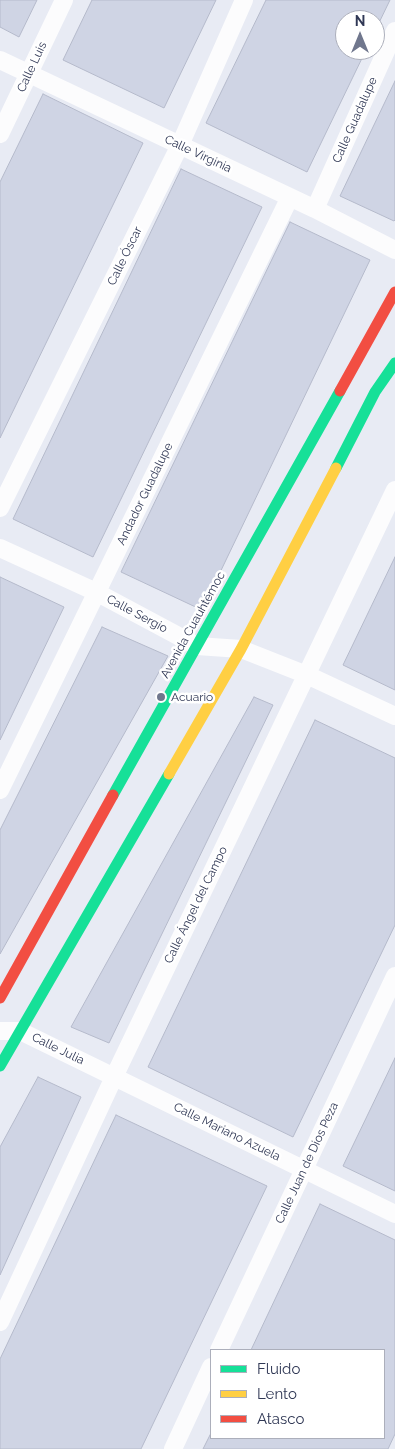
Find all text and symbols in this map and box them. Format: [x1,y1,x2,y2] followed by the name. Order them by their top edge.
[335,10,385,60] north arrow
[355,13,365,29] text: N
[14,40,50,94] street label: Calle Luis
[330,75,380,165] street label: Calle Guadalupe
[162,132,234,176] street label: Calle Virginia
[105,224,145,288] street label: Calle Óscar
[114,440,176,548] street label: Andador Guadalupe
[158,569,228,681] street label: Avenida Cuauhtémoc
[104,592,170,636] street label: Calle Sergio
[171,690,213,704] place label: Acuario
[155,691,167,703] marker: Acuario
[161,844,231,966] street label: Calle Ángel del Campo
[29,1030,87,1068] street label: Calle Julia
[171,1100,283,1164] street label: Calle Mariano Azuela
[273,1100,341,1226] street label: Calle Juan de Dios Peza
[210,1349,385,1439] legend
[257,1360,300,1378] text: Fluido
[257,1385,297,1403] text: Lento
[257,1410,304,1428] text: Atasco

